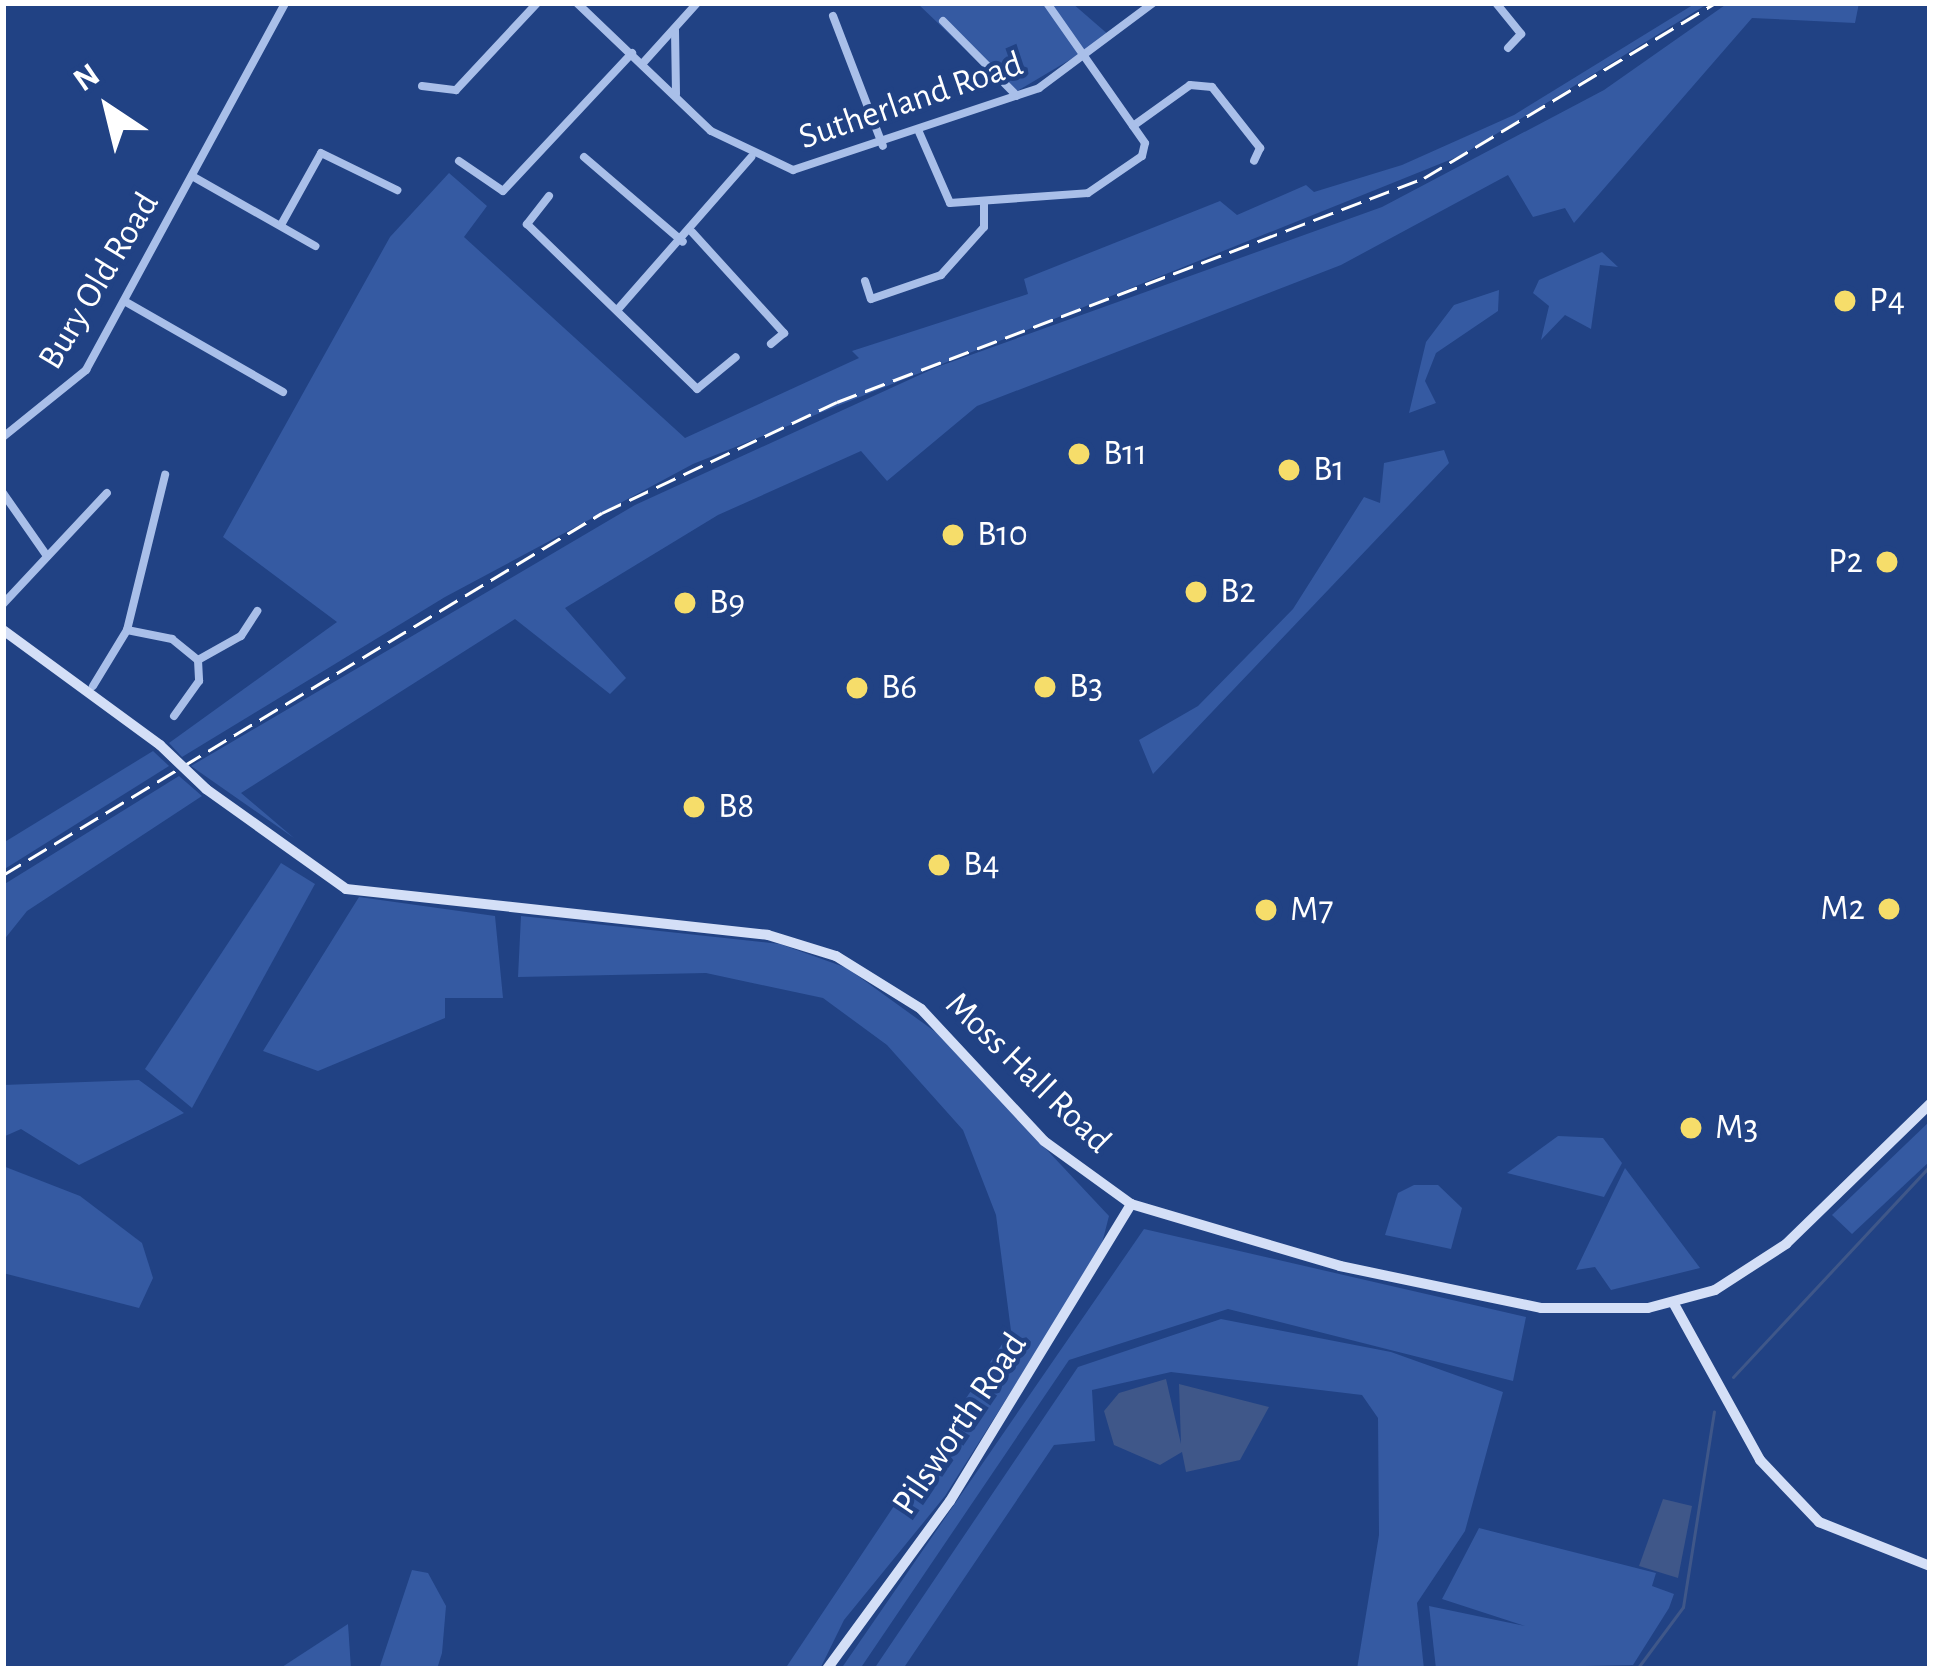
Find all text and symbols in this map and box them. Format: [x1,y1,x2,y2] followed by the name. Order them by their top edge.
[793,43,1029,159] street label: Sutherland Road
[48,48,168,168] north arrow
[68,58,106,98] text: N
[29,185,169,377] street label: Bury Old Road
[1869,279,1905,323] place label: P4
[1832,288,1858,314] marker: P4
[1103,432,1147,476] place label: B11
[1066,441,1092,467] marker: B11
[1313,448,1345,492] place label: B1
[1276,457,1302,483] marker: B1
[977,513,1028,557] place label: B10
[940,522,966,548] marker: B10
[1828,540,1863,584] place label: P2
[1874,549,1900,575] marker: P2
[1220,570,1256,614] place label: B2
[1183,579,1209,605] marker: B2
[709,581,745,625] place label: B9
[672,590,698,616] marker: B9
[1069,665,1103,709] place label: B3
[881,666,917,710] place label: B6
[1032,674,1058,700] marker: B3
[844,675,870,701] marker: B6
[718,785,754,829] place label: B8
[681,794,707,820] marker: B8
[963,843,1000,887] place label: B4
[926,852,952,878] marker: B4
[1820,887,1865,931] place label: M2
[1290,888,1333,932] place label: M7
[1876,896,1902,922] marker: M2
[1253,897,1279,923] marker: M7
[936,983,1120,1163] street label: Moss Hall Road
[1715,1106,1758,1150] place label: M3
[1678,1115,1704,1141] marker: M3
[883,1325,1037,1523] street label: Pilsworth Road

